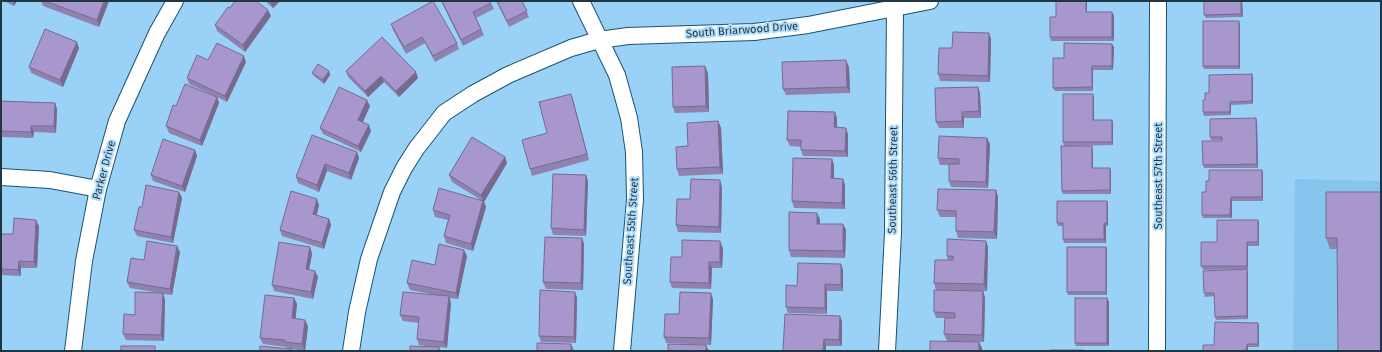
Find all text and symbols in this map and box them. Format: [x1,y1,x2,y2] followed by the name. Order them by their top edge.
[685,20,799,40] street label: South Briarwood Drive
[1152,123,1165,229] street label: Southeast 57th Street
[886,126,900,234] street label: Southeast 56th Street
[90,139,118,201] street label: Parker Drive
[621,177,641,285] street label: Southeast 55th Street

